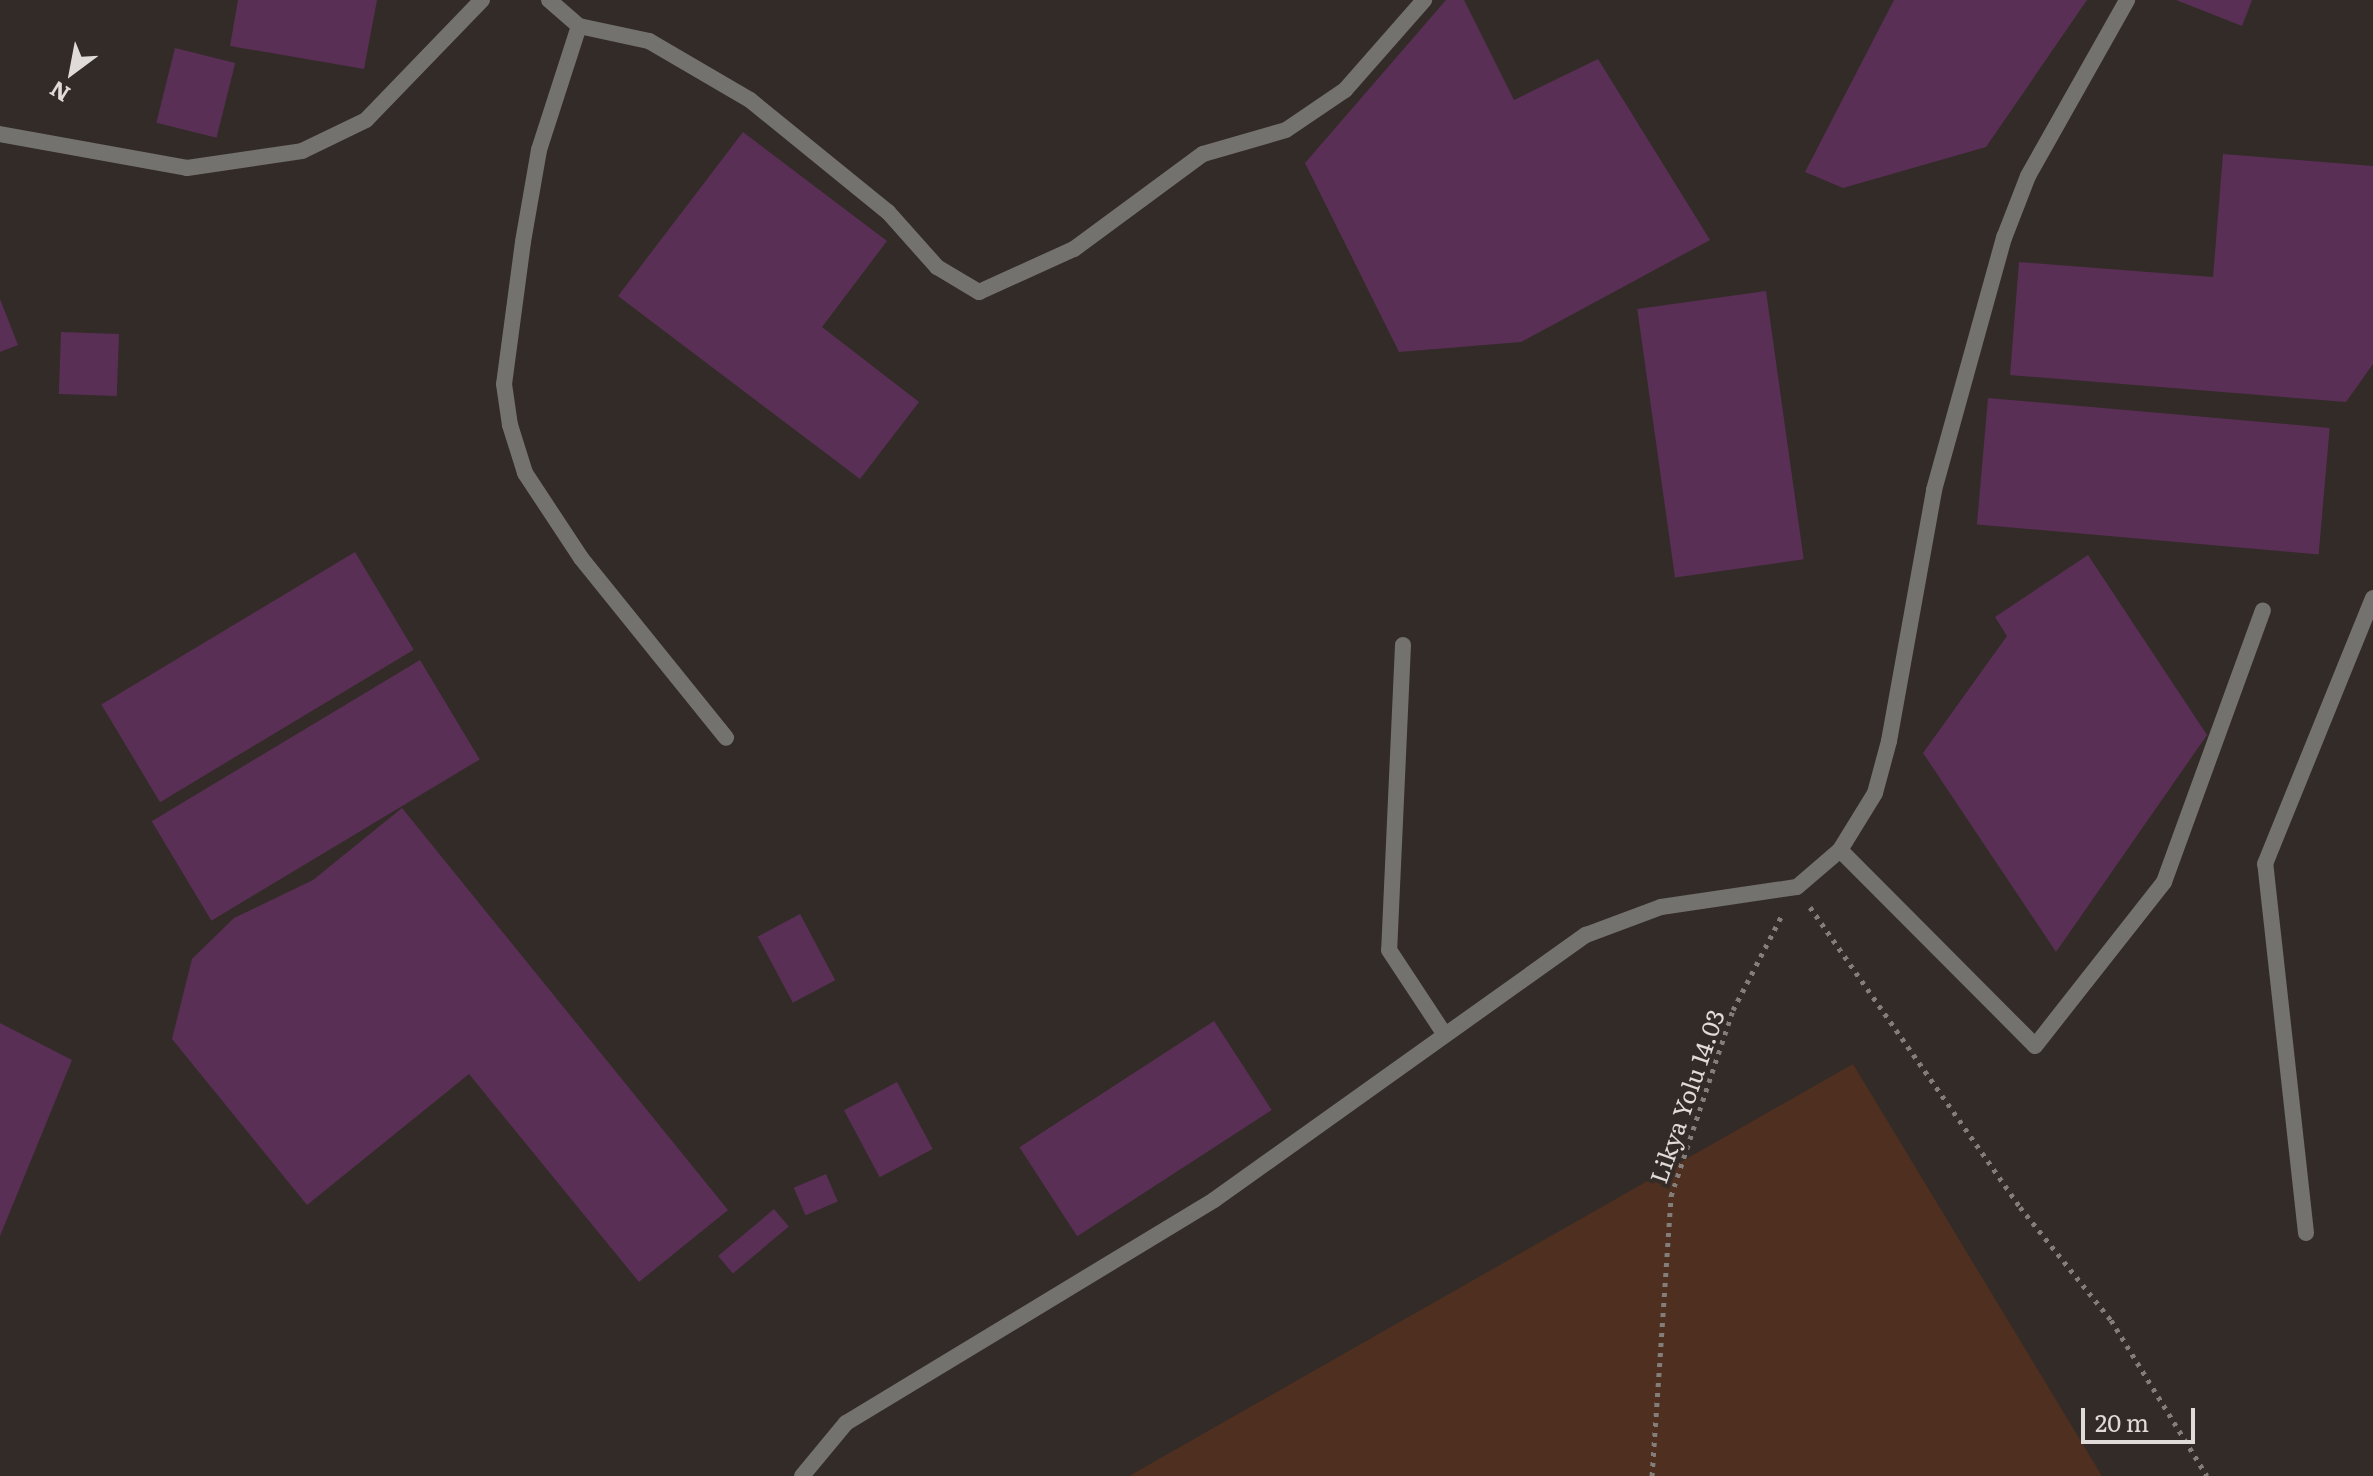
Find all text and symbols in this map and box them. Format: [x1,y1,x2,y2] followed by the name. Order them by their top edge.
[32,32,112,112] north arrow
[42,74,76,112] text: N
[1643,1005,1729,1187] street label: Likya Yolu 14.03
[2085,1392,2199,1442] scale bar
[2095,1404,2149,1439] text: 20 m

